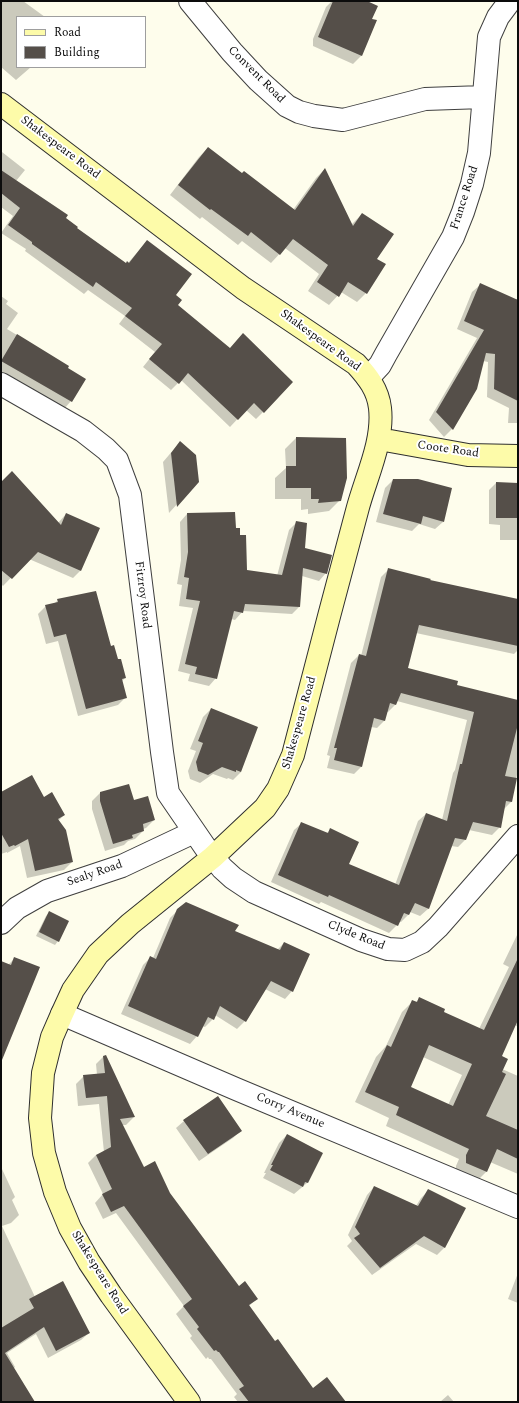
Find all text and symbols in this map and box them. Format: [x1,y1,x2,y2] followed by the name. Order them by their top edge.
[16,16,146,68] legend
[54,23,81,42] text: Road
[54,43,100,62] text: Building
[224,43,288,107] street label: Convent Road
[17,113,103,183] street label: Shakespeare Road
[448,164,482,232] street label: France Road
[277,307,363,375] street label: Shakespeare Road
[416,439,480,461] street label: Coote Road
[131,560,153,630] street label: Fitzroy Road
[280,675,320,771] street label: Shakespeare Road
[65,858,125,890] street label: Sealy Road
[325,918,387,954] street label: Clyde Road
[254,1090,326,1132] street label: Corry Avenue
[68,1229,130,1317] street label: Shakespeare Road

